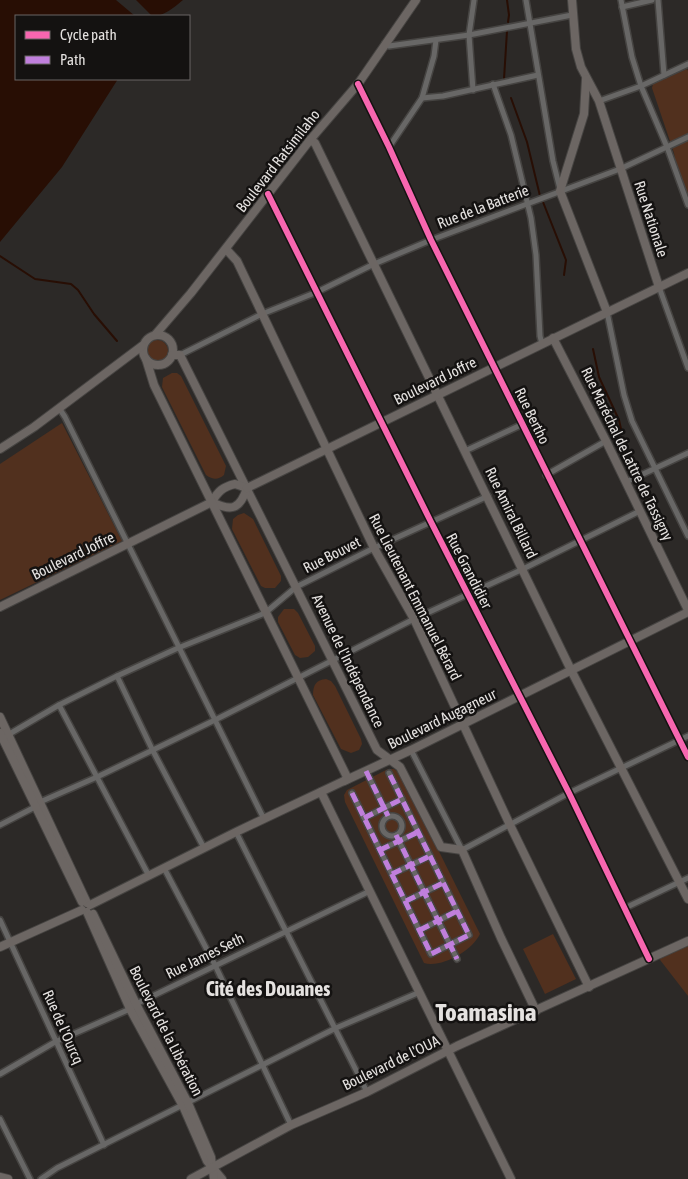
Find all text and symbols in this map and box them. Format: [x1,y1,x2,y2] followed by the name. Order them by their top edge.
[15,15,190,80] legend
[60,26,117,43] text: Cycle path
[60,51,86,68] text: Path
[232,106,323,215] street label: Boulevard Ratsimilaho
[631,179,672,259] street label: Rue Nationale
[435,181,531,232] street label: Rue de la Batterie
[391,353,479,408] street label: Boulevard Joffre
[578,364,677,543] street label: Rue Maréchal de Lattre de Tassigny
[512,385,553,447] street label: Rue Bertho
[482,464,541,561] street label: Rue Amiral Billard
[366,511,465,683] street label: Rue Lieutenant Emmanuel Bérard
[29,528,117,583] street label: Boulevard Joffre
[443,530,496,612] street label: Rue Grandidier
[300,533,363,576] street label: Rue Bouvet
[309,591,388,730] street label: Avenue de l'Indépendance
[385,685,499,752] street label: Boulevard Augagneur
[163,929,247,982] street label: Rue James Seth
[126,963,207,1099] street label: Boulevard de la Libération
[206,977,330,1000] district label: Cité des Douanes
[40,987,87,1066] street label: Rue de l'Ourcq
[436,998,536,1026] district label: Toamasina
[339,1031,443,1093] street label: Boulevard de l'OUA

